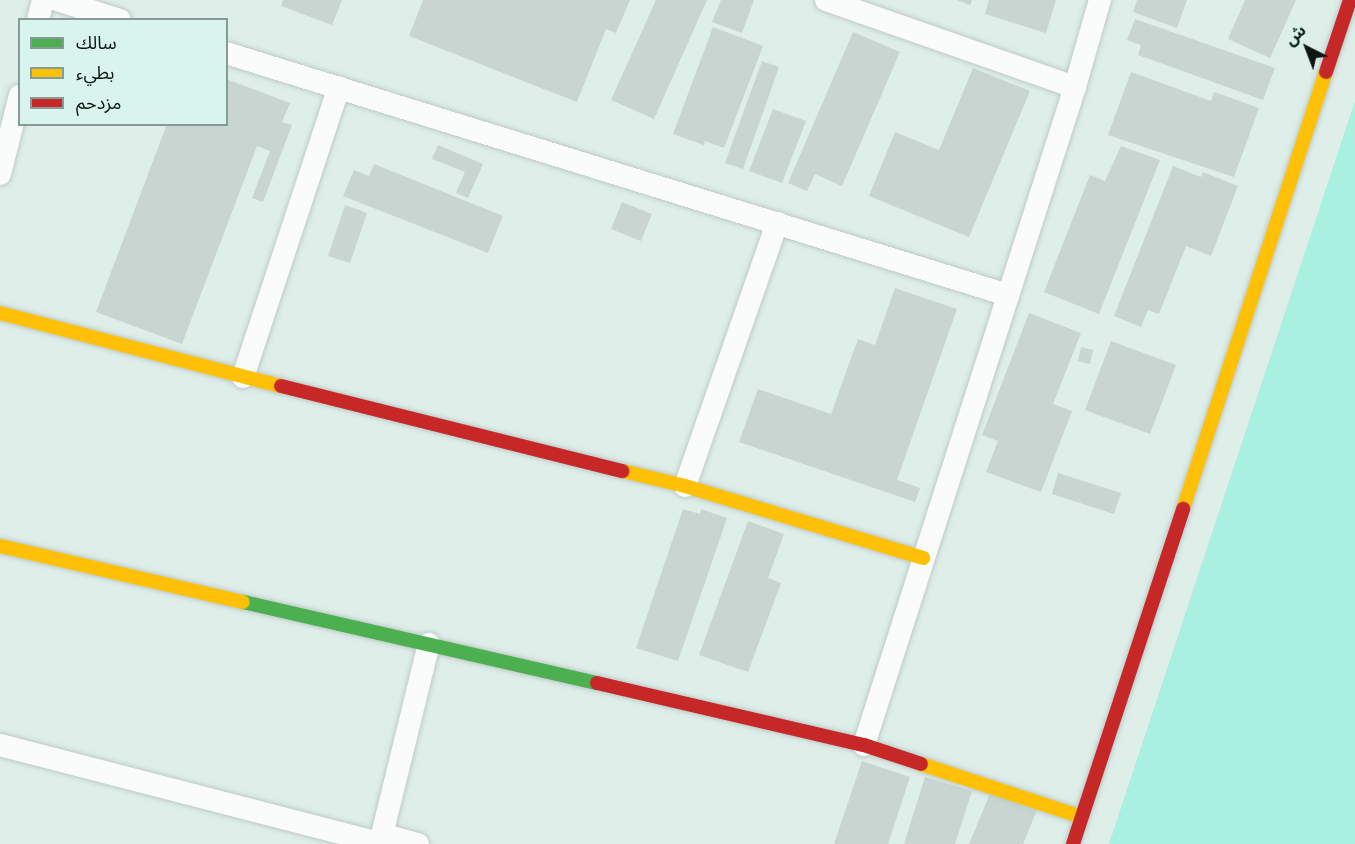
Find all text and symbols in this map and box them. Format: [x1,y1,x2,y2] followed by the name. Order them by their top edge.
[18,18,228,126] legend
[1277,18,1337,78] north arrow
[1280,20,1309,49] text: ش
[76,31,117,53] text: سالك
[76,61,114,83] text: بطيء
[76,91,121,113] text: مزدحم

